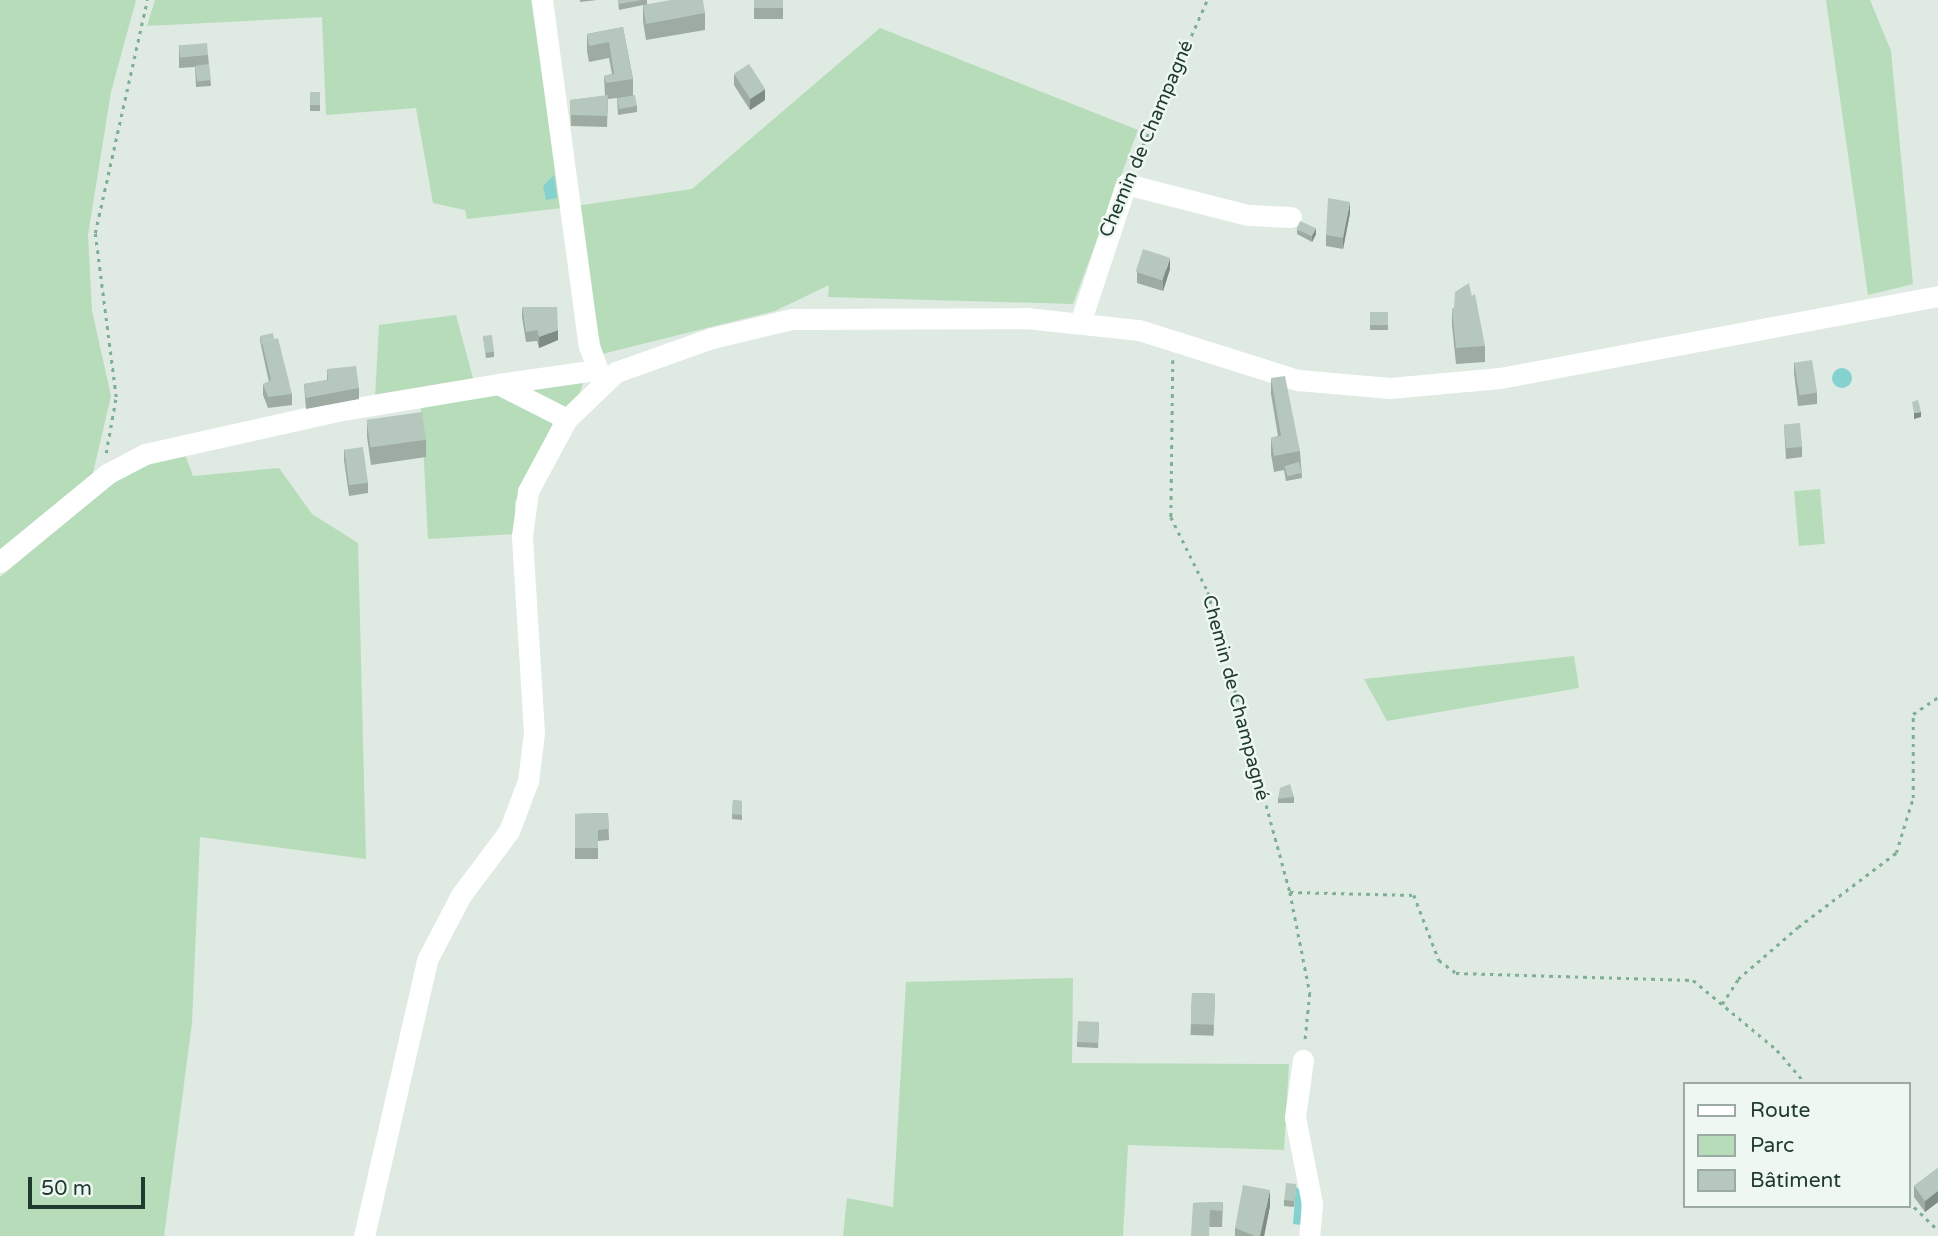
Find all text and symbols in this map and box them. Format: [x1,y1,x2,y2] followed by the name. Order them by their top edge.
[1095,37,1199,241] street label: Chemin de Champagné
[1197,593,1273,803] street label: Chemin de Champagné
[1682,1082,1910,1208] legend
[1750,1098,1810,1123] text: Route
[1750,1133,1794,1158] text: Parc
[32,1162,149,1206] scale bar
[1750,1168,1841,1193] text: Bâtiment
[41,1176,92,1201] text: 50 m

